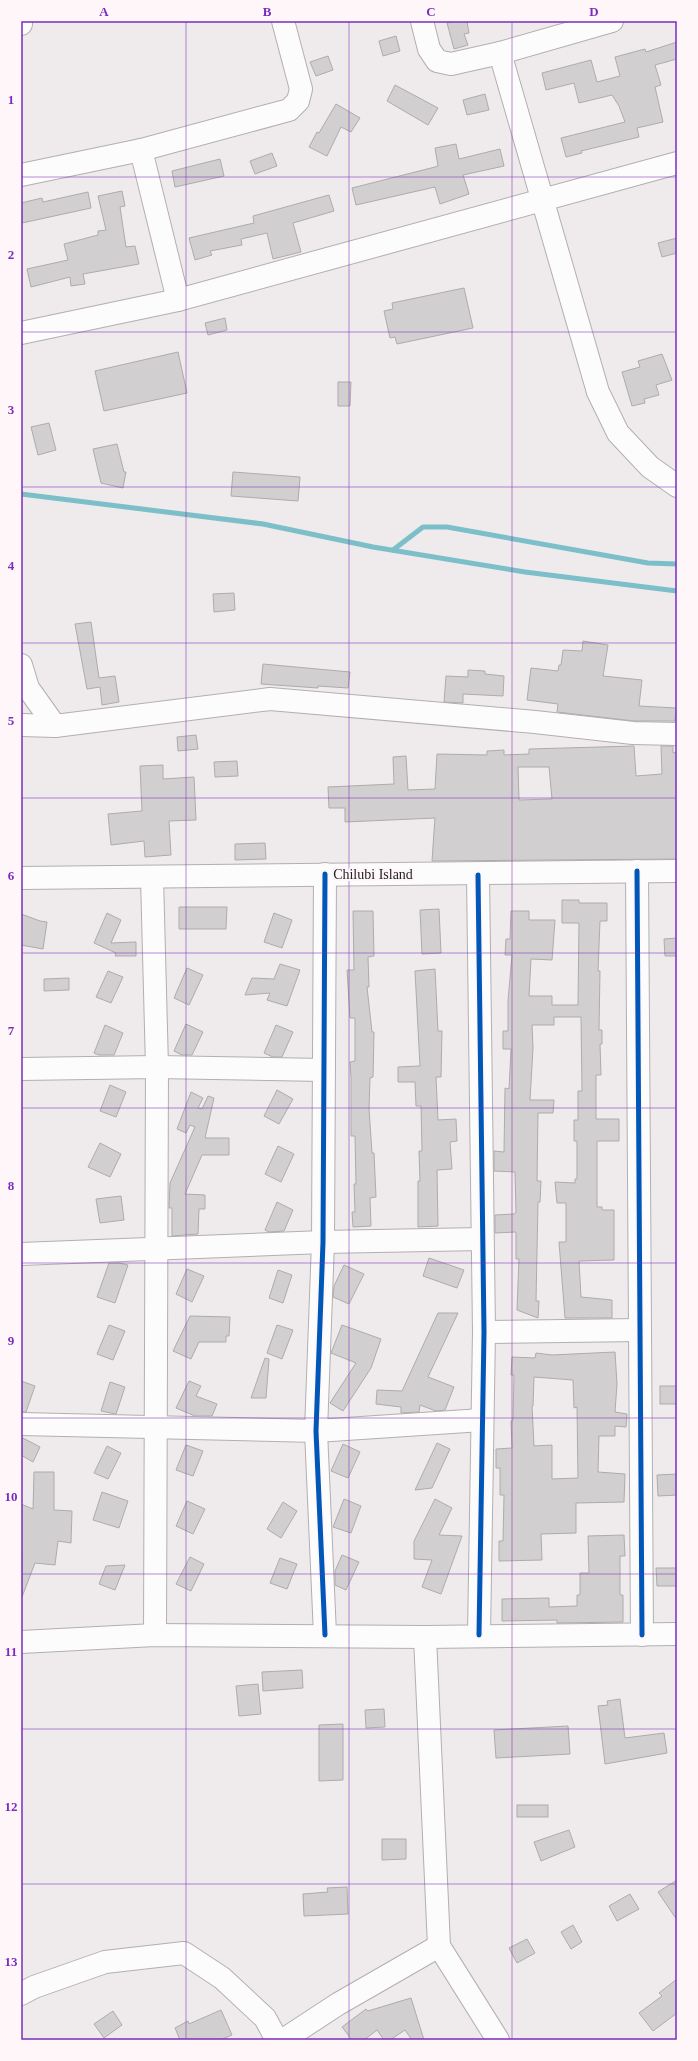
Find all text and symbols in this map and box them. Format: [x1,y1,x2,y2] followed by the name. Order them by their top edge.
[99,4,109,19] text: A
[263,4,272,19] text: B
[426,4,436,19] text: C
[589,4,599,19] text: D
[8,92,14,107] text: 1
[8,247,14,262] text: 2
[8,402,15,417] text: 3
[8,558,15,573] text: 4
[8,713,15,728] text: 5
[333,867,413,882] street label: Chilubi Island
[8,868,15,883] text: 6
[8,1023,15,1038] text: 7
[8,1178,15,1193] text: 8
[8,1333,15,1348] text: 9
[5,1489,18,1504] text: 10
[5,1644,17,1659] text: 11
[5,1799,18,1814] text: 12
[5,1954,18,1969] text: 13

